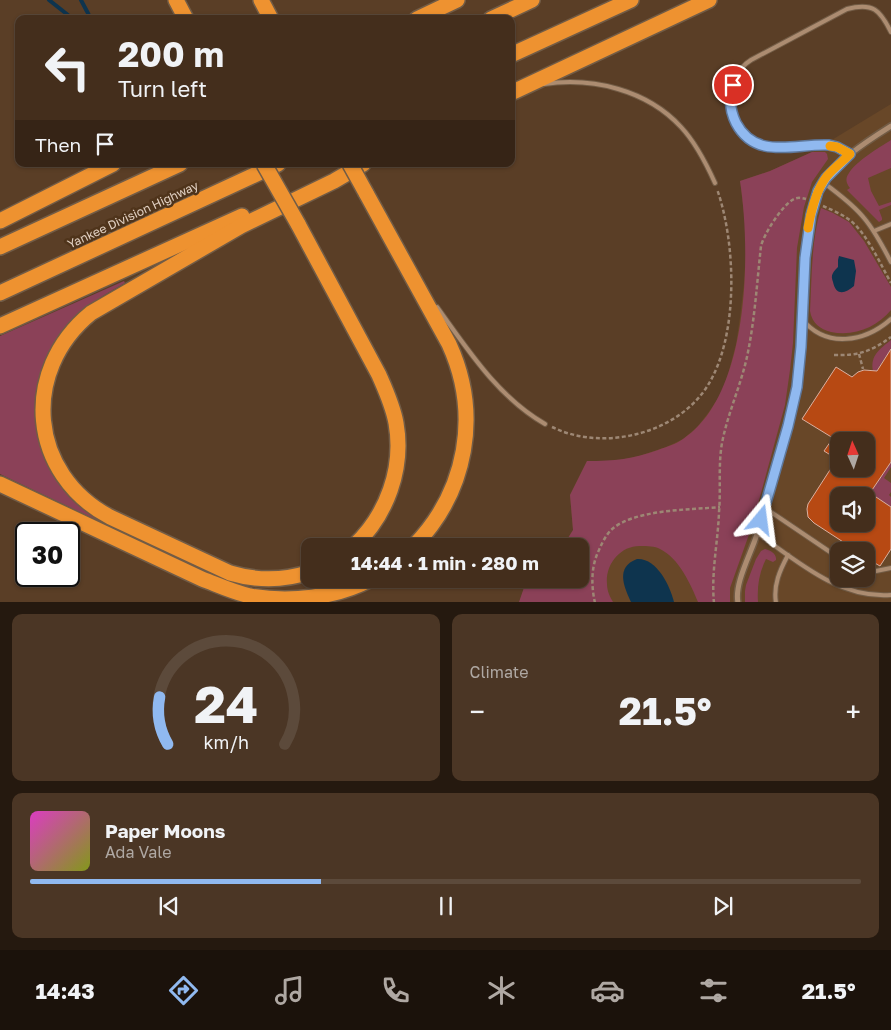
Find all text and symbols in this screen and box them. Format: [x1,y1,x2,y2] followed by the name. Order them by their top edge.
[118,33,224,75] text: 200 m
[35,35,100,100] icon: left
[712,64,754,106] pin
[719,71,747,99] icon: arrive
[118,75,207,102] text: Turn left
[91,130,119,158] icon: arrive
[35,133,81,156] text: Then
[65,177,201,252] street label: Yankee Division Highway
[830,432,875,478] north arrow
[830,432,875,587] map controls
[830,487,875,532] button: sound
[734,493,786,545] position arrow
[15,522,80,587] speed limit sign: 30
[830,542,875,587] button: layers
[351,551,539,574] text: 14:44 · 1 min · 280 m
[470,662,529,682] text: Climate
[194,672,258,734] text: 24
[619,688,712,733] text: 21.5°
[470,695,485,728] text: −
[846,695,861,728] text: +
[203,731,248,753] text: km/h
[105,819,225,842] text: Paper Moons
[105,842,171,862] text: Ada Vale
[155,892,183,920] icon: previous
[432,892,460,920] icon: pause
[709,892,737,920] icon: next
[166,973,201,1008] icon: directions
[272,973,307,1008] icon: music
[378,973,413,1008] icon: phone
[484,973,519,1008] icon: climate
[590,973,625,1008] icon: car
[696,973,731,1008] icon: filters
[35,977,95,1004] text: 14:43
[802,977,855,1004] text: 21.5°

